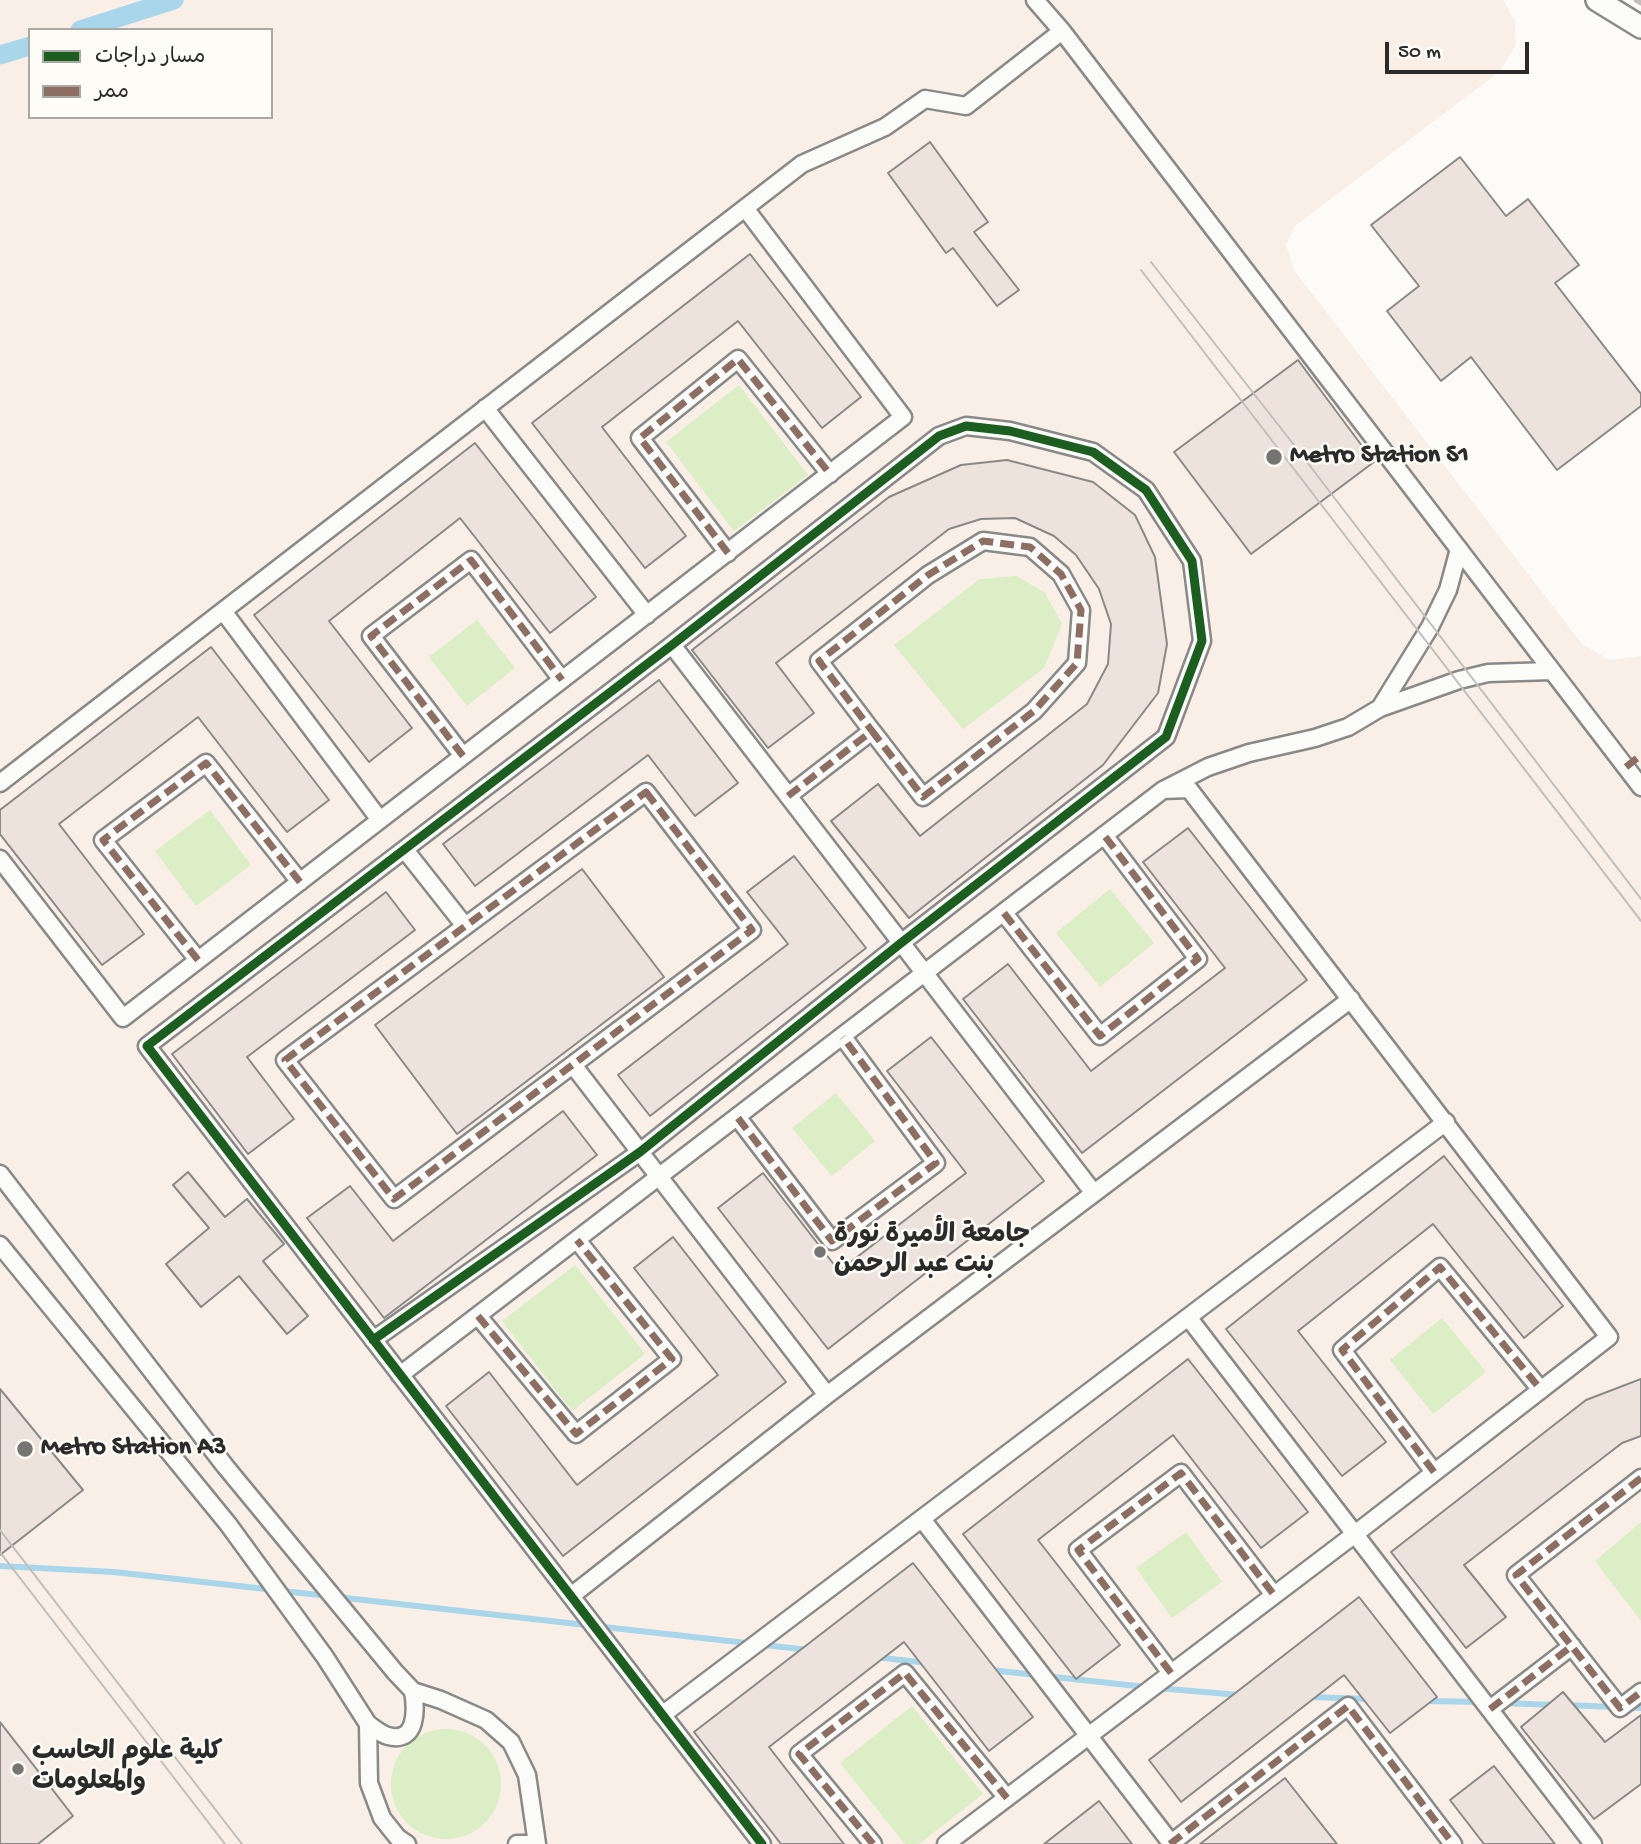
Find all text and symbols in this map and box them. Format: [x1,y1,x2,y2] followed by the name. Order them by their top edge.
[28,28,273,119] legend
[1389,28,1532,72] scale bar
[1398,41,1441,66] text: 50 m
[95,46,205,71] text: مسار دراجات
[95,81,129,106] text: ممر
[1290,441,1469,473] place label: Metro Station S1
[1264,447,1284,467] marker: Metro Station S1
[834,1221,1030,1282] place label: جامعة الأميرة نورة بنت عبد الرحمن
[812,1244,828,1260] marker: جامعة الأميرة نورة بنت عبد الرحمن
[41,1433,226,1465] place label: Metro Station A3
[15,1439,35,1459] marker: Metro Station A3
[32,1738,223,1800] place label: كلية علوم الحاسب والمعلومات
[10,1761,26,1777] marker: كلية علوم الحاسب والمعلومات

